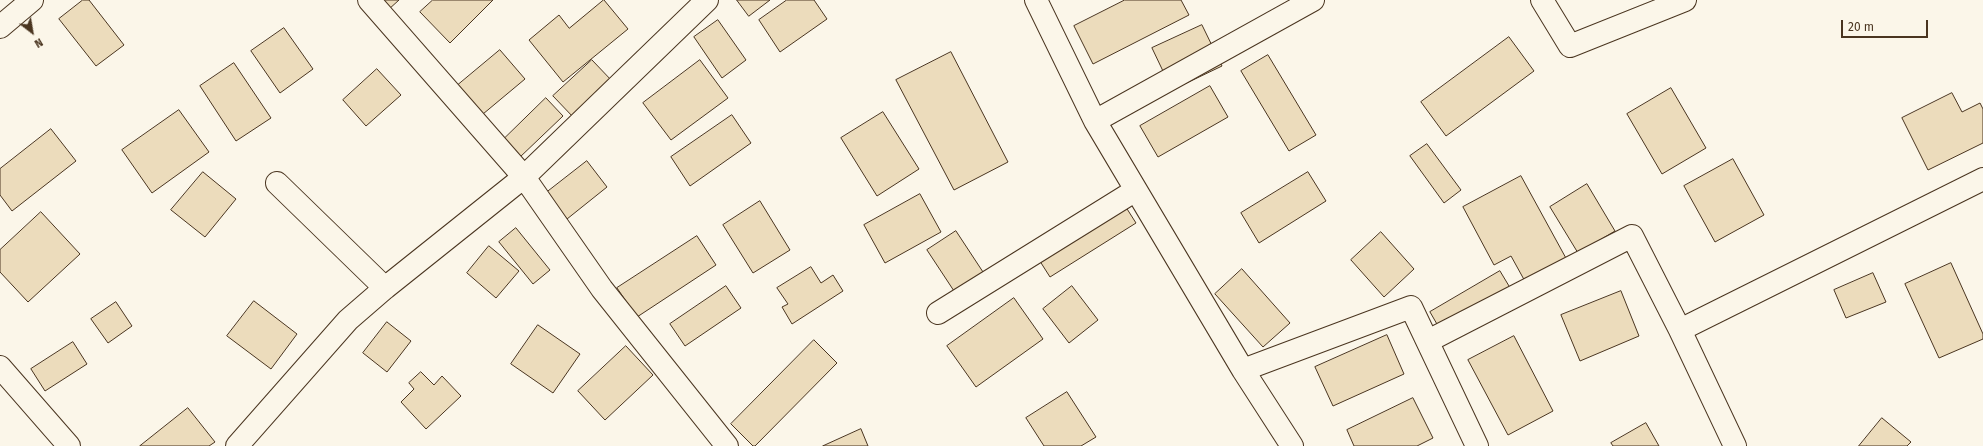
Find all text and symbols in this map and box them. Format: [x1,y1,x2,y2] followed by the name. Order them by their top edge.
[12,12,52,52] north arrow
[1843,12,1930,38] scale bar
[1848,20,1874,34] text: 20 m
[32,35,45,50] text: N

